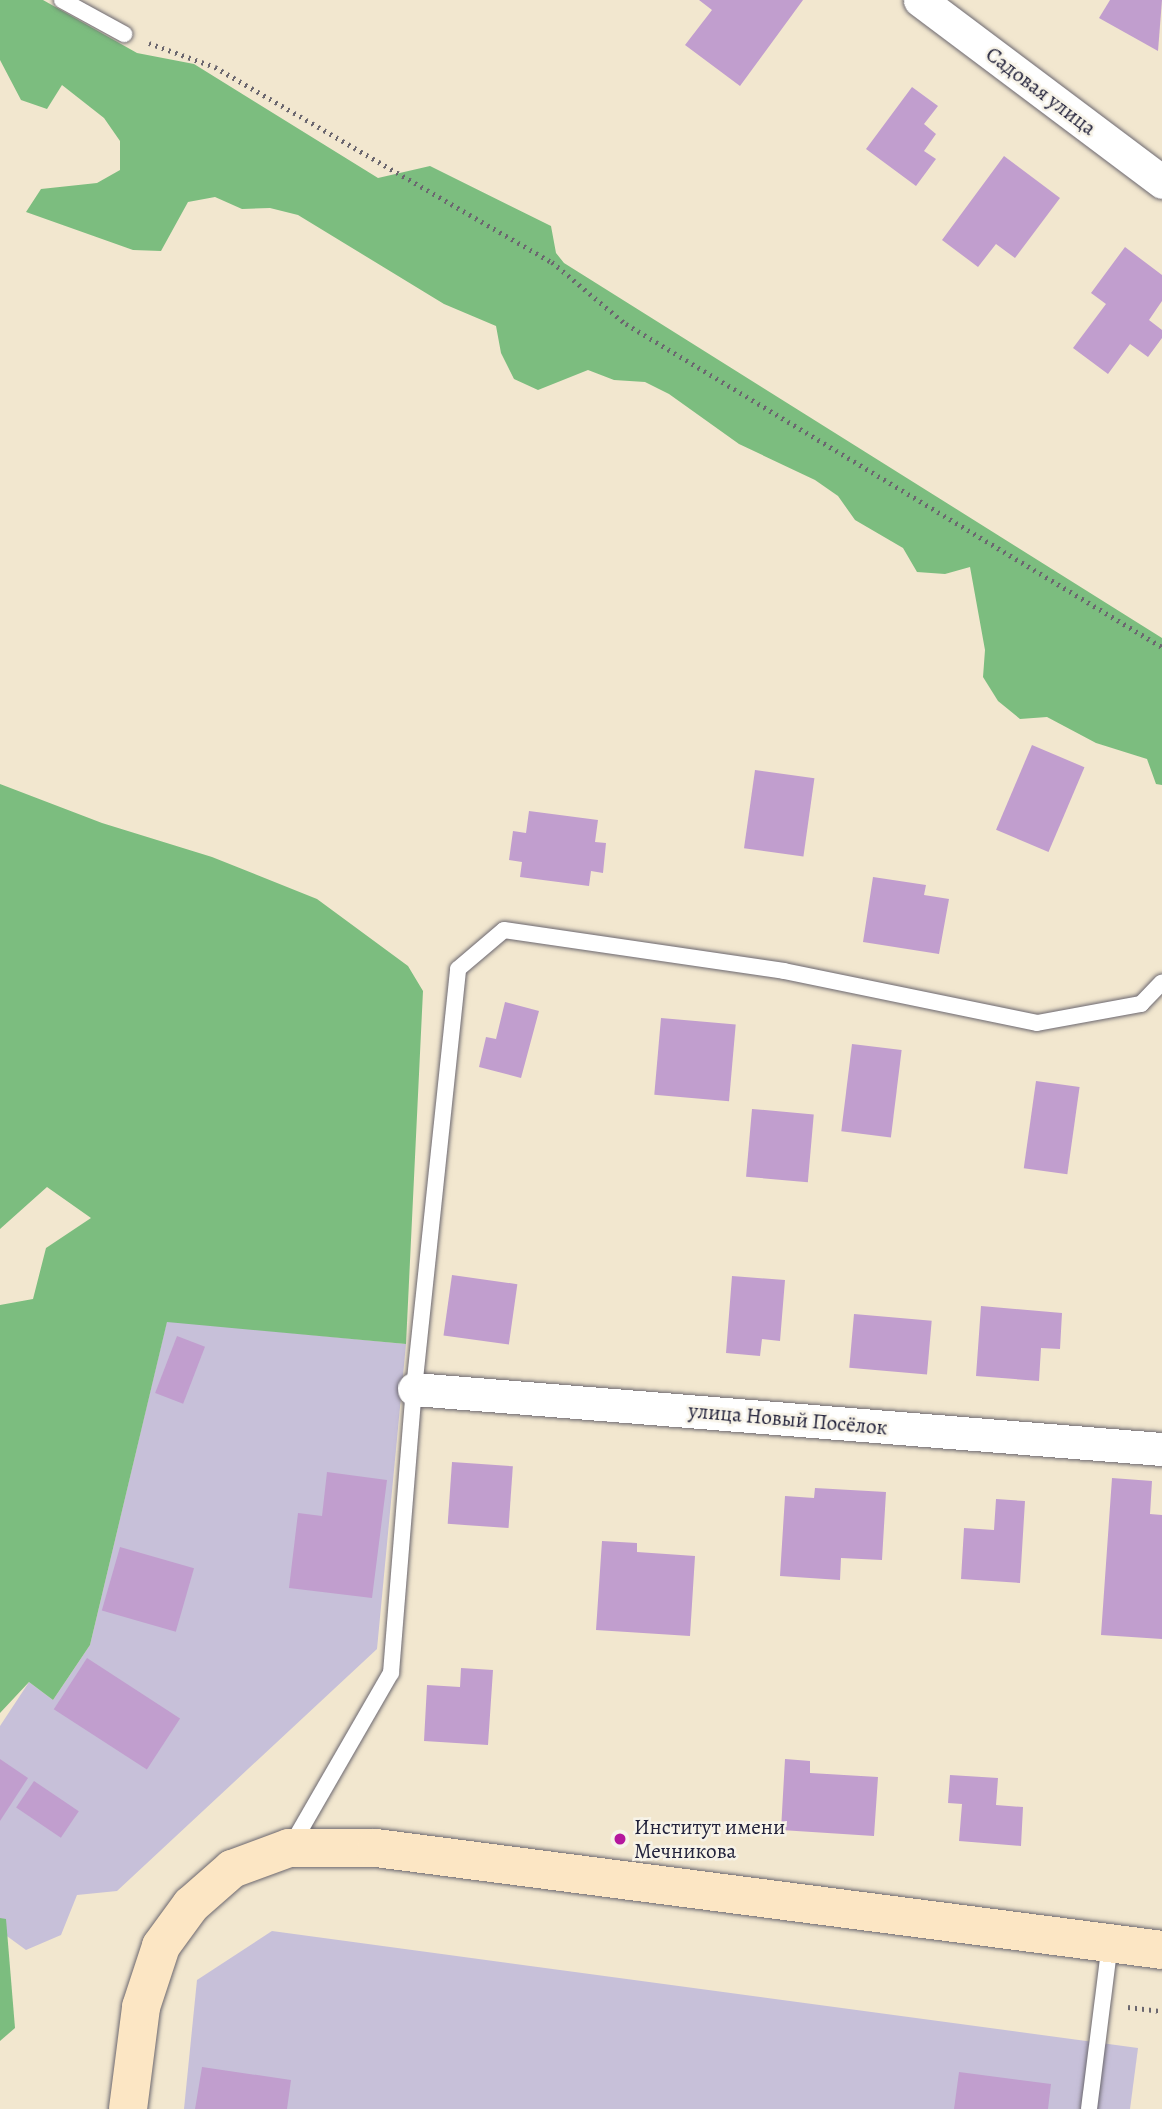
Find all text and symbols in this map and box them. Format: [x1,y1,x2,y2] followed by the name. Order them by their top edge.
[981,41,1101,141] street label: Садовая улица
[687,1398,889,1440] street label: улица Новый Посёлок
[634,1814,785,1864] place label: Институт имени Мечникова
[612,1831,628,1847] marker: Институт имени Мечникова

